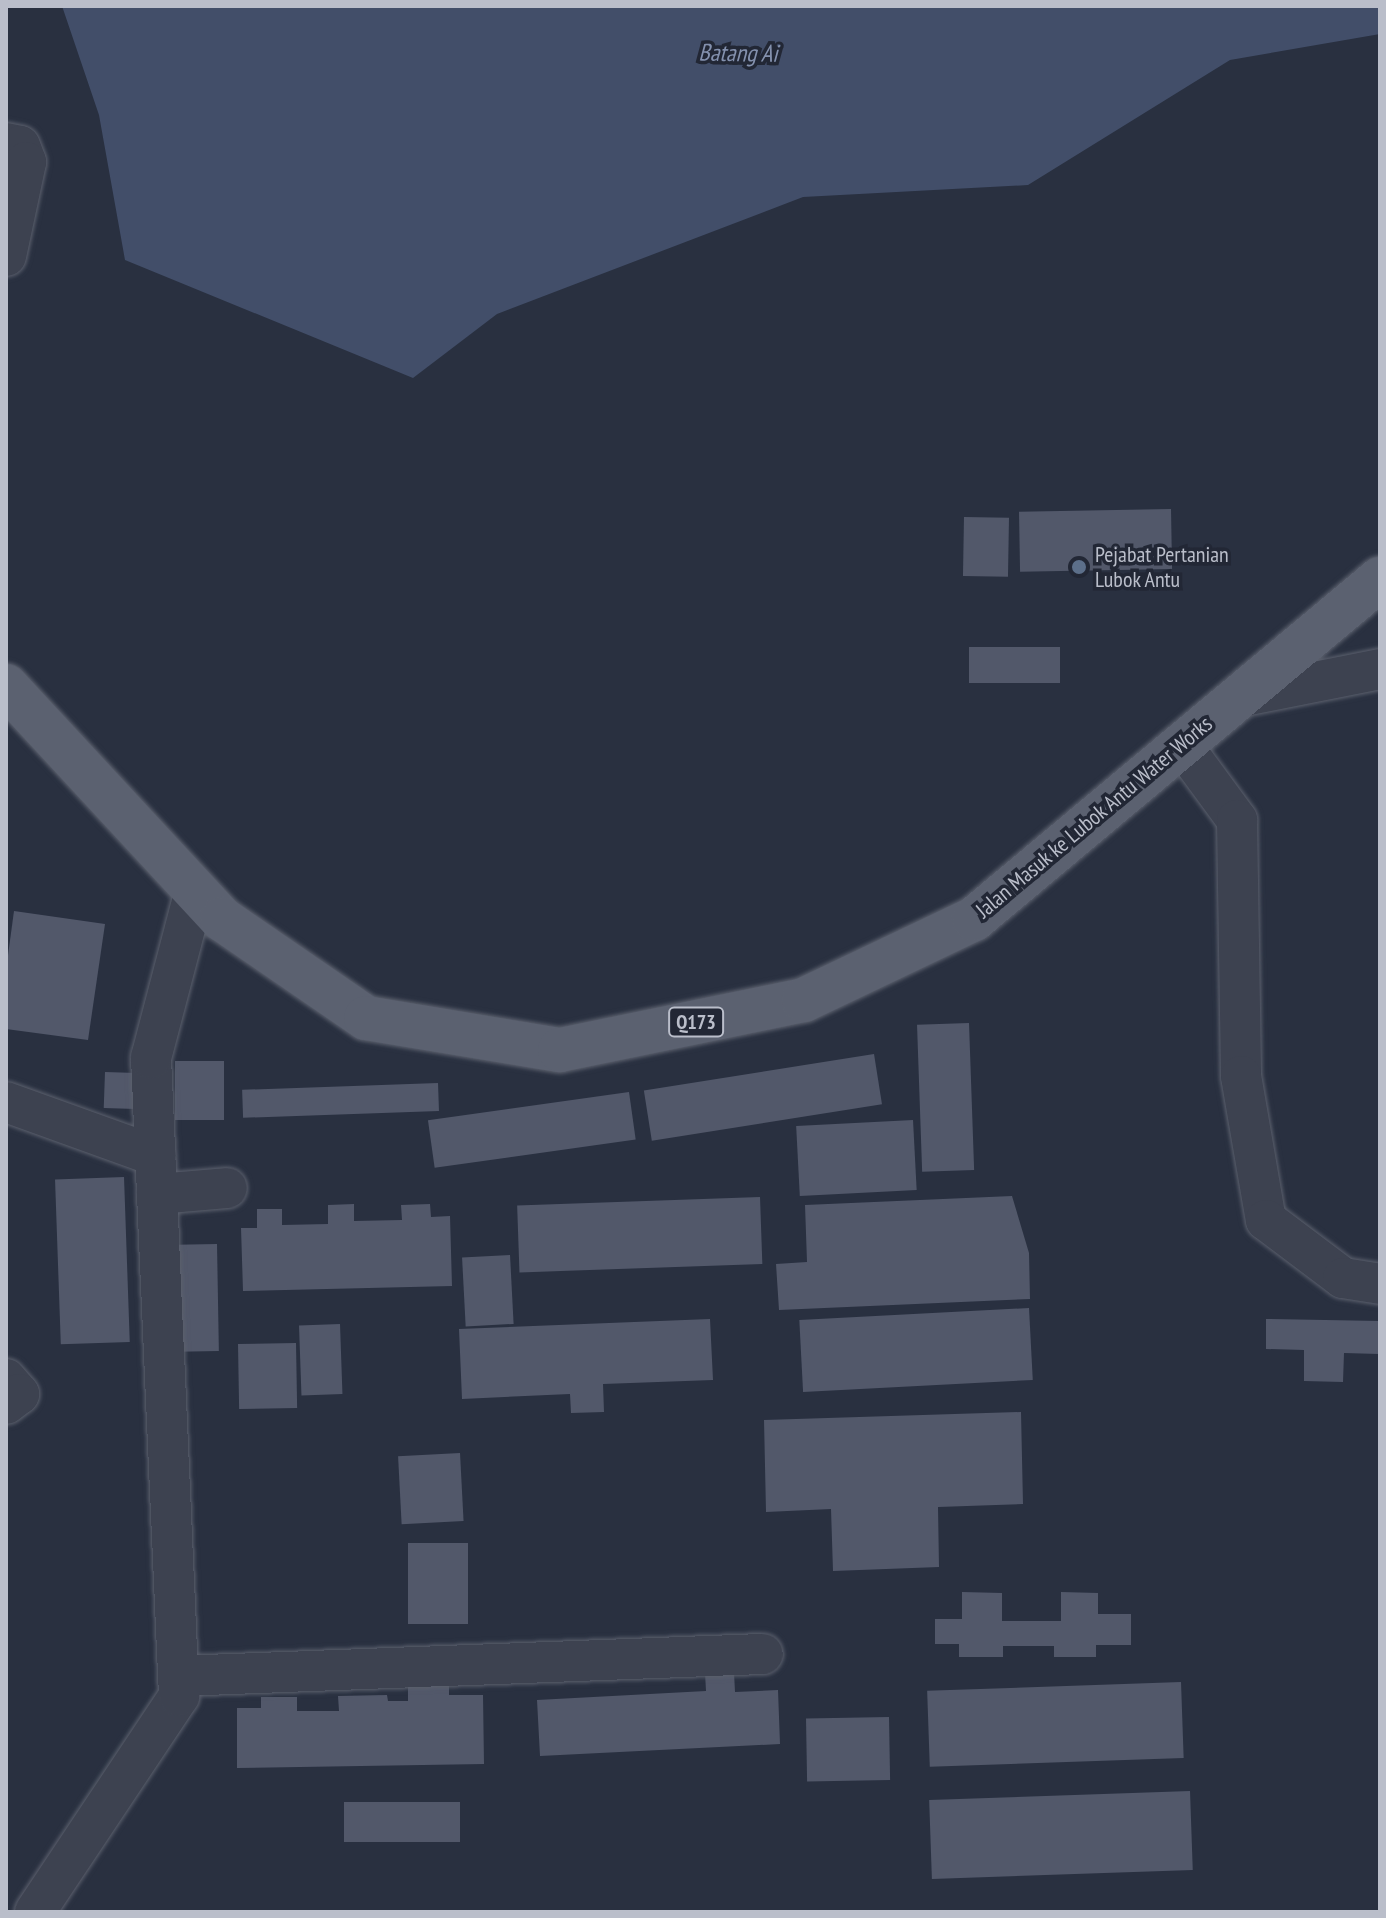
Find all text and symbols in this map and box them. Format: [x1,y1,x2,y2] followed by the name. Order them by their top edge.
[698,38,778,68] water label: Batang Ai
[1095,541,1229,592] place label: Pejabat Pertanian Lubok Antu
[1070,558,1088,576] marker: Pejabat Pertanian Lubok Antu
[970,710,1218,924] street label: Jalan Masuk ke Lubok Antu Water Works
[668,1006,724,1038] road number: Q173

